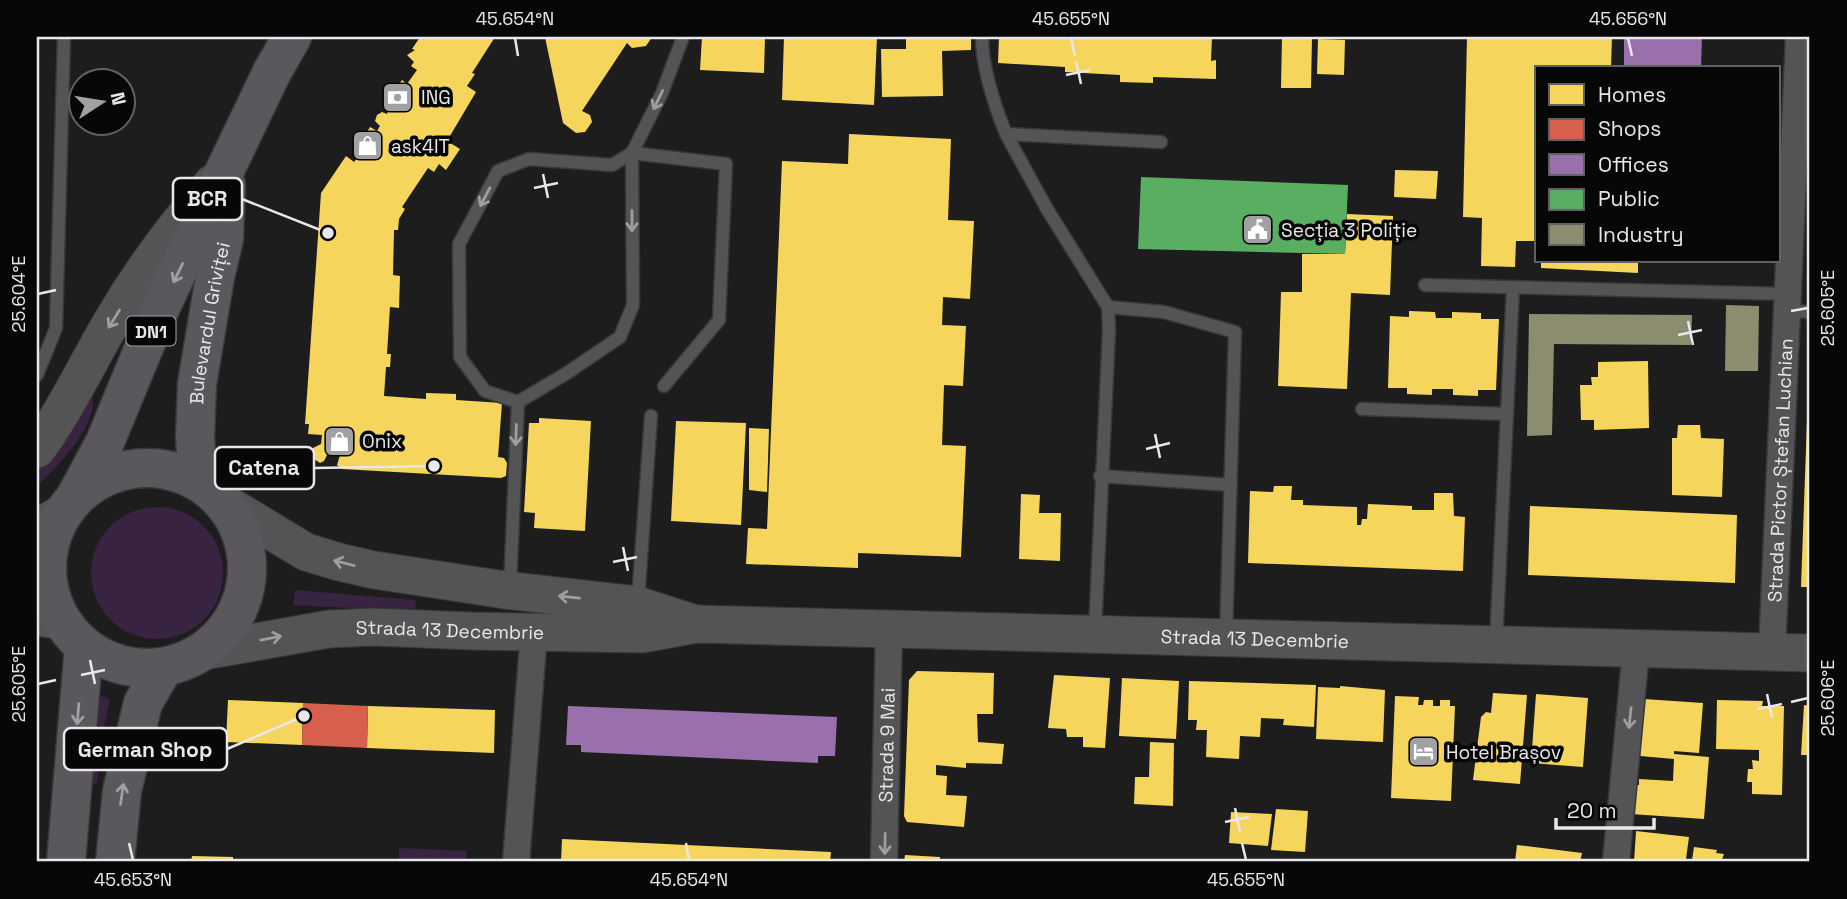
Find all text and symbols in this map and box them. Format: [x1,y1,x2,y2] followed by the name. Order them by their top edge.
[476,7,554,30] text: 45.654°N
[1032,7,1110,30] text: 45.655°N
[1589,7,1667,30] text: 45.656°N
[66,66,136,136] north arrow
[1535,66,1780,262] legend
[381,80,415,114] bank icon: ING
[1598,81,1666,108] text: Homes
[421,85,451,110] place label: ING
[651,89,664,110] one-way arrow
[105,90,132,107] text: N
[1598,115,1661,142] text: Shops
[351,129,385,163] shop icon: ask4IT
[391,134,450,159] place label: ask4IT
[1598,151,1669,178] text: Offices
[173,178,242,220] callout: BCR
[187,185,227,212] text: BCR
[1598,185,1660,212] text: Public
[477,186,491,206] one-way arrow
[625,209,639,232] one-way arrow
[1241,213,1275,247] public building icon: Secția 3 Poliție
[1281,218,1417,243] place label: Secția 3 Poliție
[1598,221,1684,248] text: Industry
[184,239,235,405] street label: Bulevardul Griviței
[7,256,30,332] text: 25.604°E
[171,262,184,283] one-way arrow
[1816,270,1839,346] text: 25.605°E
[106,309,120,329] one-way arrow
[127,316,176,346] road number: DN1
[1762,338,1798,603] street label: Strada Pictor Ștefan Luchian
[322,424,356,458] shop icon: Onix
[510,424,523,447] one-way arrow
[362,429,402,454] place label: Onix
[215,447,314,489] callout: Catena
[228,454,300,481] text: Catena
[334,556,356,569] one-way arrow
[558,591,581,604] one-way arrow
[355,614,544,645] street label: Strada 13 Decembrie
[1160,624,1349,653] street label: Strada 13 Decembrie
[259,631,282,644] one-way arrow
[7,646,30,722] text: 25.605°E
[1816,660,1839,736] text: 25.606°E
[873,687,900,803] street label: Strada 9 Mai
[71,702,84,725] one-way arrow
[1623,706,1636,728] one-way arrow
[64,728,227,770] callout: German Shop
[1406,735,1440,769] hotel icon: Hotel Brașov
[78,736,212,763] text: German Shop
[1446,740,1561,765] place label: Hotel Brașov
[116,784,129,806] one-way arrow
[1556,787,1654,831] scale bar
[1567,797,1617,824] text: 20 m
[878,832,891,855] one-way arrow
[94,868,172,891] text: 45.653°N
[650,868,728,891] text: 45.654°N
[1207,868,1285,891] text: 45.655°N

